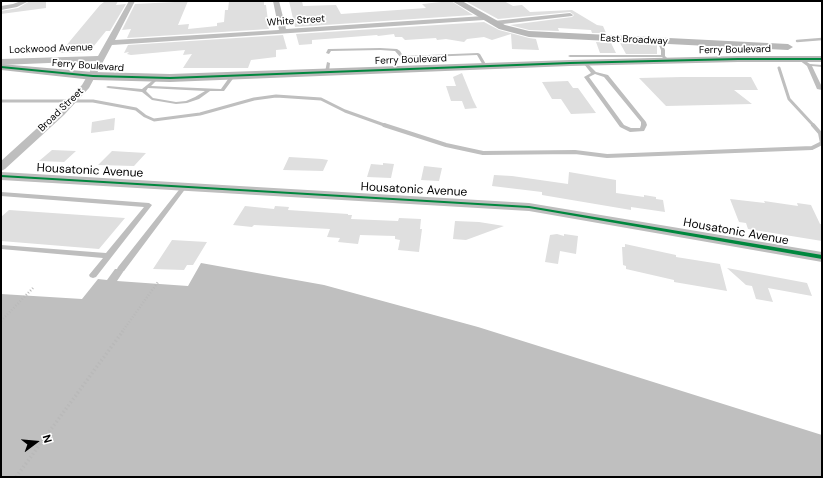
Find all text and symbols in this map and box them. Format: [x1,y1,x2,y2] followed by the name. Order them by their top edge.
[267,13,325,29] street label: White Street
[600,32,668,48] street label: East Broadway
[9,42,93,56] street label: Lockwood Avenue
[699,43,771,57] street label: Ferry Boulevard
[375,53,447,67] street label: Ferry Boulevard
[52,58,124,74] street label: Ferry Boulevard
[36,85,86,135] street label: Broad Street
[36,161,144,181] street label: Housatonic Avenue
[360,180,468,200] street label: Housatonic Avenue
[682,216,790,248] street label: Housatonic Avenue
[16,422,56,462] north arrow
[40,433,55,444] text: N

